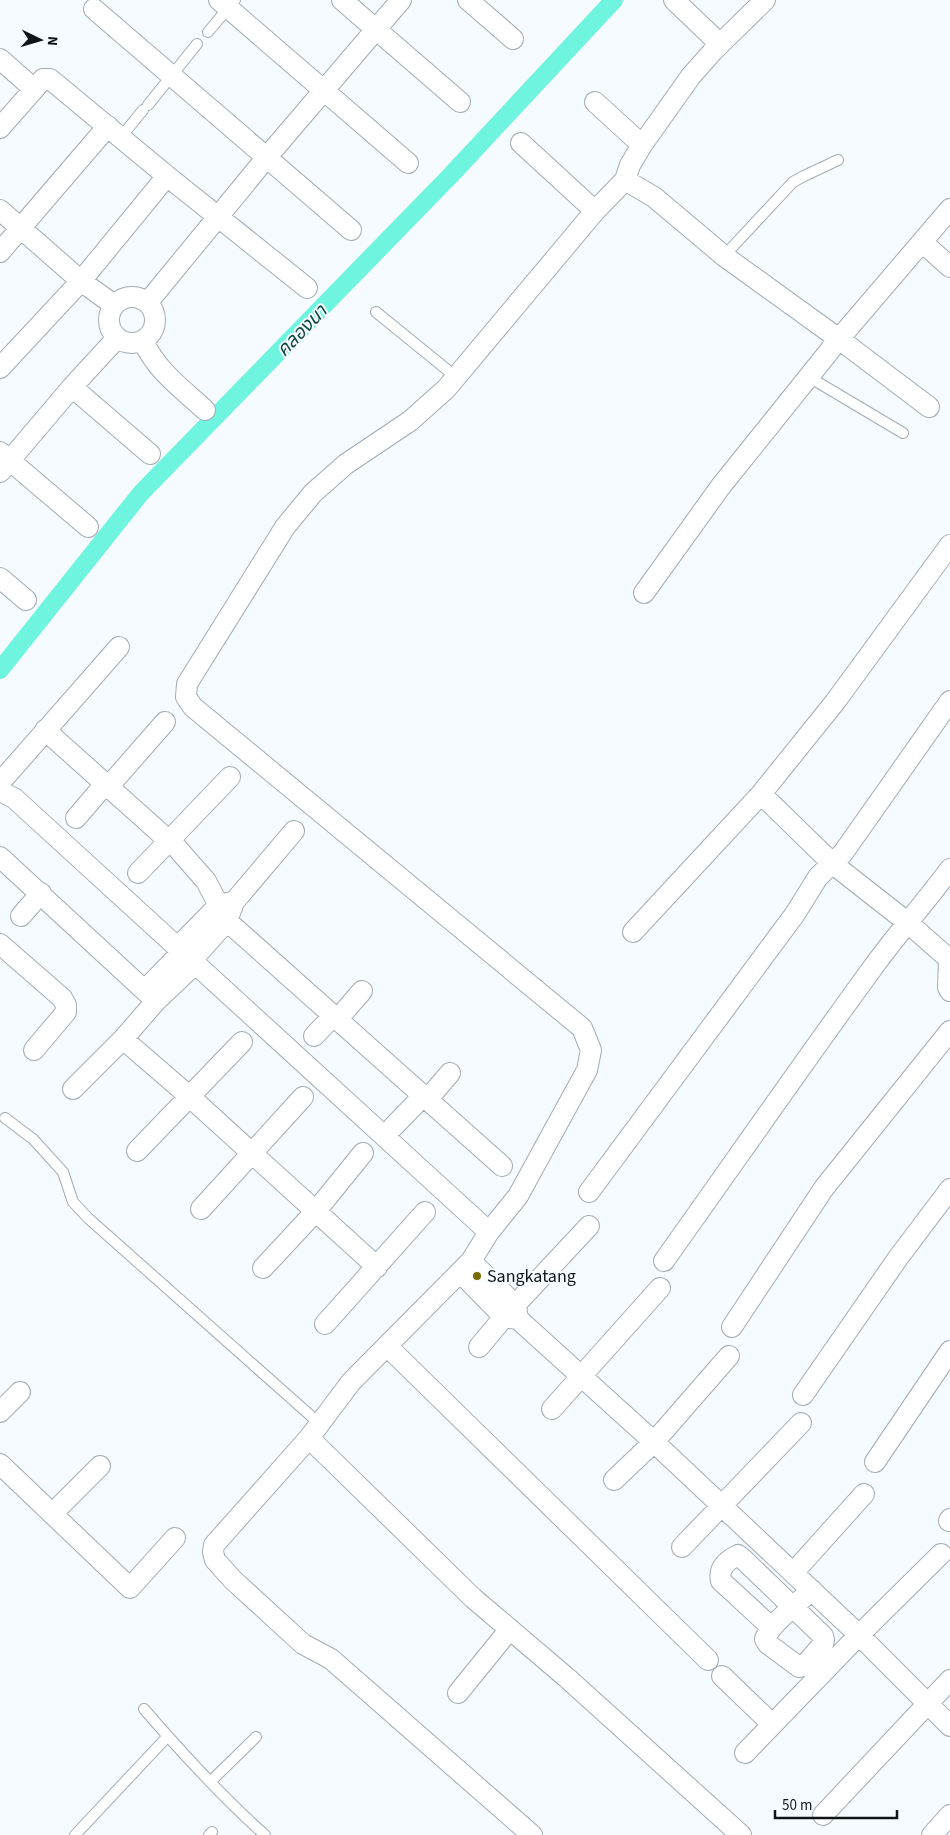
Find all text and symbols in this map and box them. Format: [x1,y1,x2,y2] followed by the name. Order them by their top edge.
[15,15,65,65] north arrow
[42,36,62,47] text: N
[270,298,335,363] water label: คลองนา
[487,1264,576,1289] place label: Sangkatang
[471,1270,483,1282] marker: Sangkatang
[775,1788,898,1820] scale bar
[782,1795,812,1816] text: 50 m

